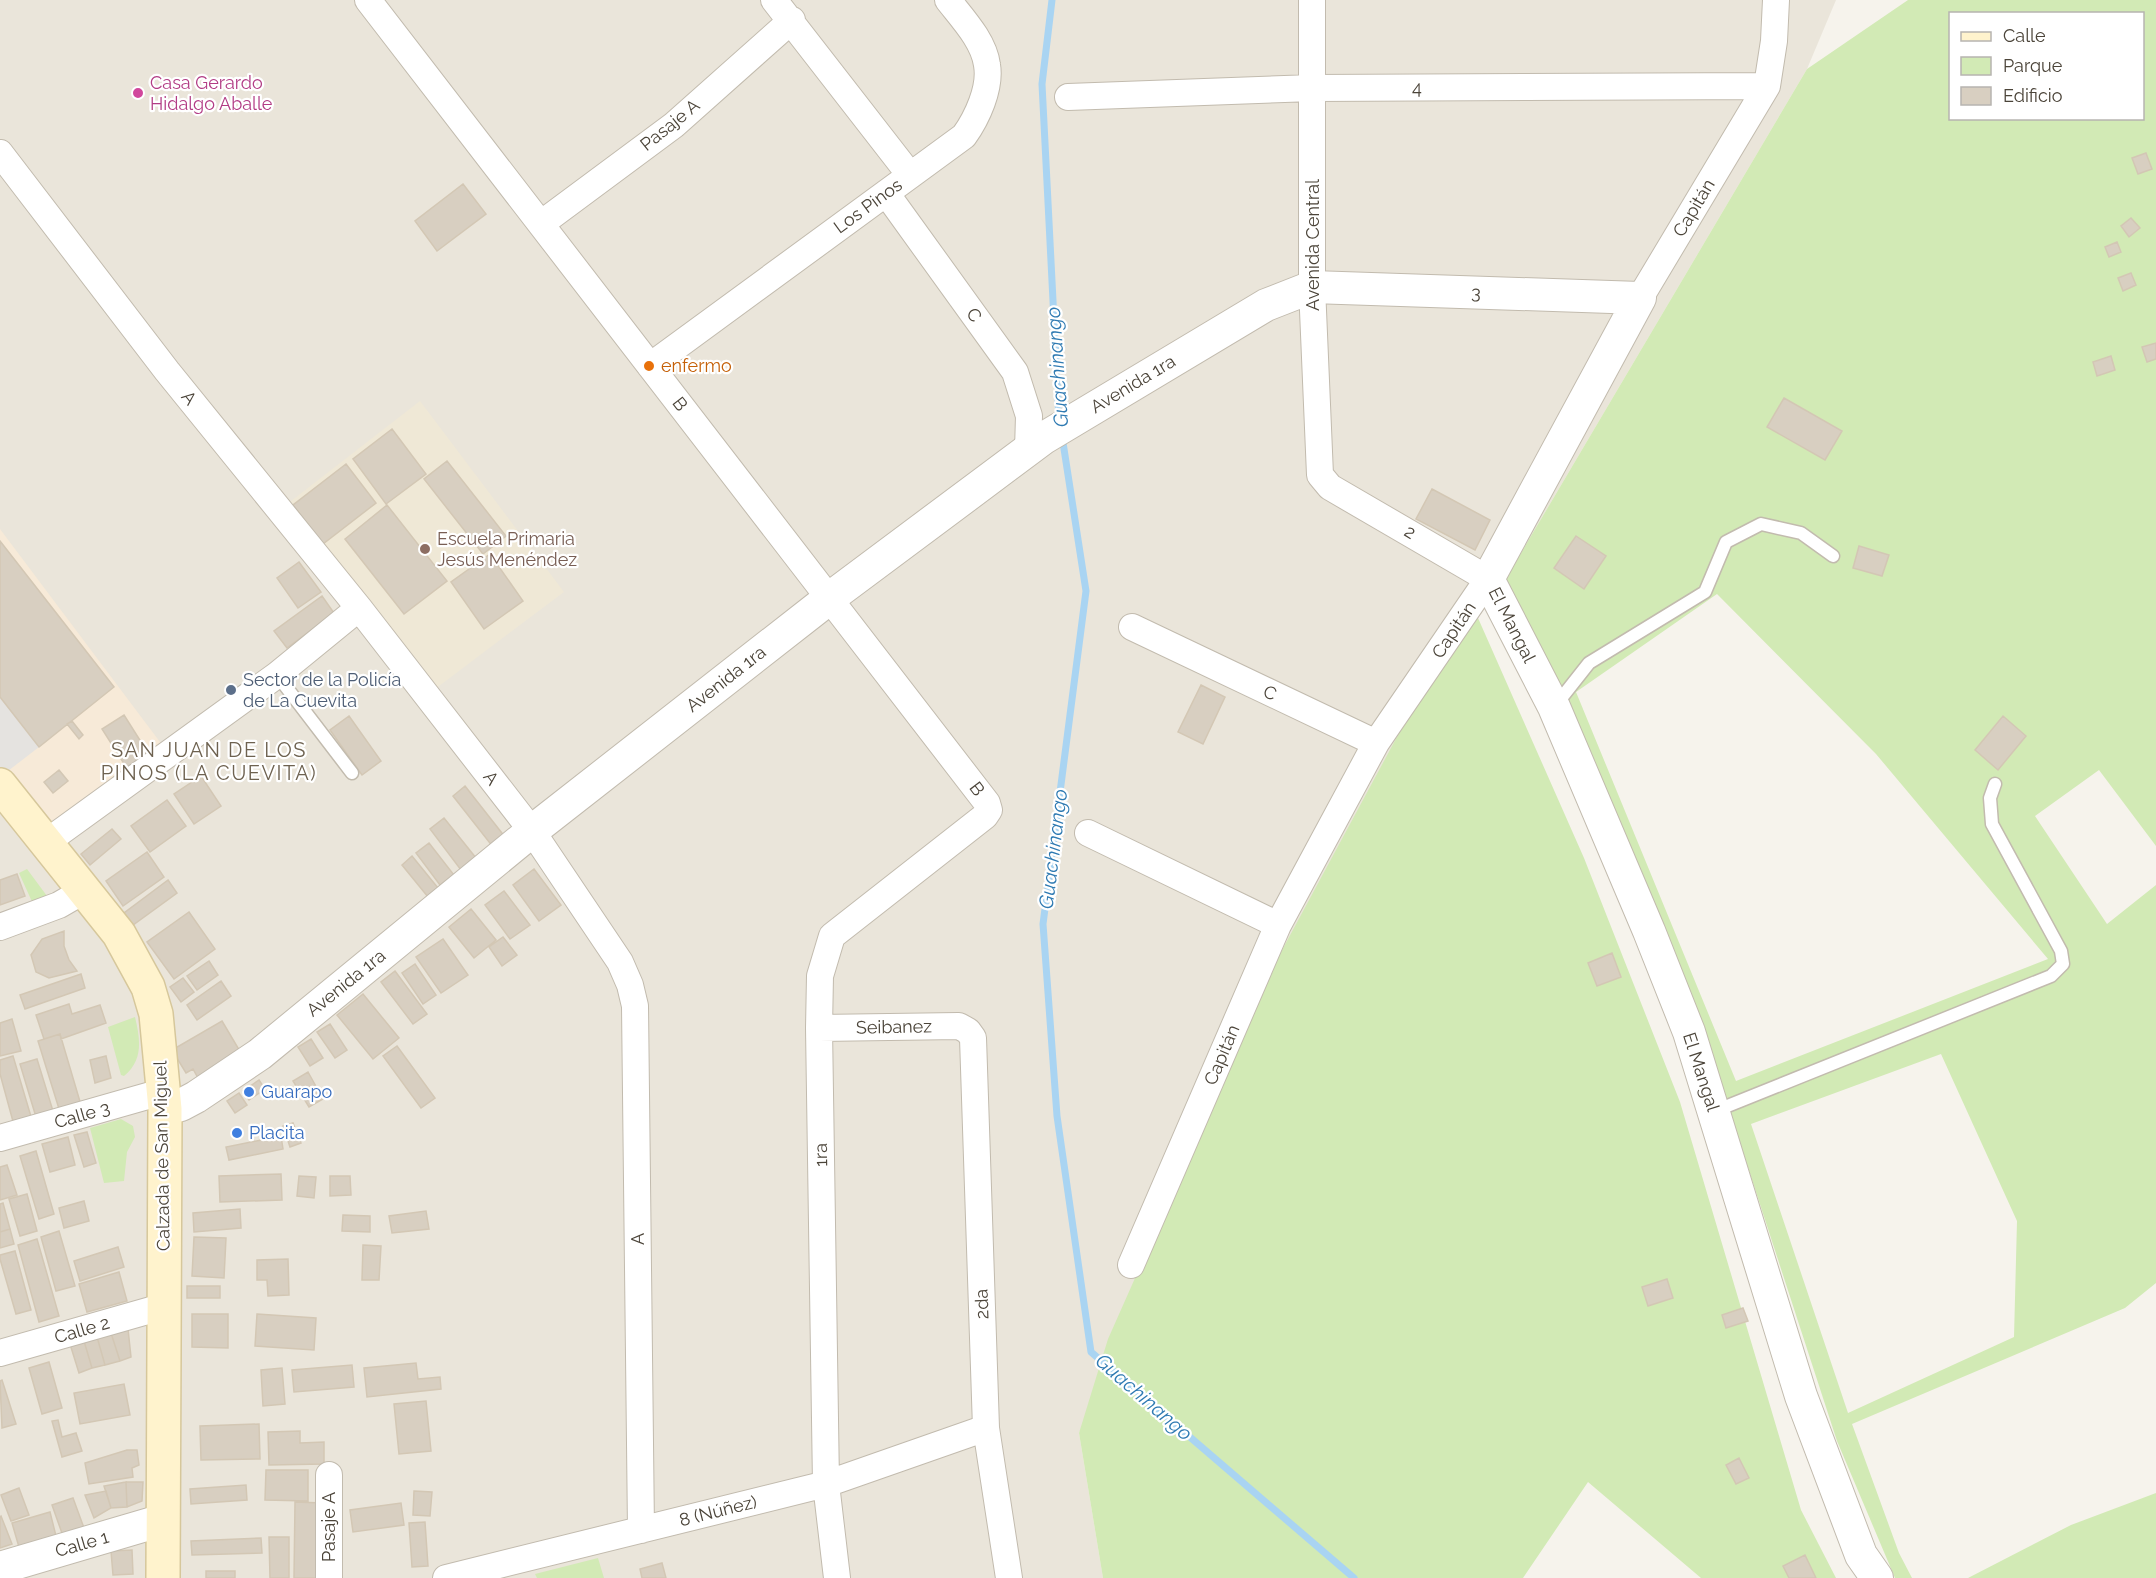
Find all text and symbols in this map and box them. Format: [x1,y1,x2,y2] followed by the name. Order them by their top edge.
[1949,12,2144,120] legend
[2003,25,2046,46] text: Calle
[2003,55,2063,76] text: Parque
[150,72,273,114] place label: Casa Gerardo Hidalgo Aballe
[1412,77,1422,98] street label: 4
[2003,85,2063,106] text: Edificio
[131,86,145,100] marker: Casa Gerardo Hidalgo Aballe
[636,94,704,155] street label: Pasaje A
[829,174,906,237] street label: Los Pinos
[1668,175,1719,240] street label: Capitán
[1302,179,1323,311] street label: Avenida Central
[1471,282,1481,303] street label: 3
[962,304,987,326] street label: C
[1041,306,1073,428] water label: Guachinango
[1087,350,1179,417] street label: Avenida 1ra
[661,355,732,376] place label: enfermo
[642,359,656,373] marker: enfermo
[177,386,201,409] street label: A
[668,392,692,415] street label: B
[1401,520,1420,543] street label: 2
[437,528,577,570] place label: Escuela Primaria Jesús Menéndez
[418,542,432,556] marker: Escuela Primaria Jesús Menéndez
[1485,584,1540,666] street label: El Mangal
[1427,598,1480,662] street label: Capitán
[682,641,770,716] street label: Avenida 1ra
[243,669,401,711] place label: Sector de la Policía de La Cuevita
[1260,680,1280,705] street label: C
[224,683,238,697] marker: Sector de la Policía de La Cuevita
[101,738,317,785] district label: SAN JUAN DE LOS PINOS (LA CUEVITA)
[479,766,503,789] street label: A
[965,778,989,800] street label: B
[1034,788,1072,910] water label: Guachinango
[302,944,389,1021] street label: Avenida 1ra
[856,1015,932,1038] street label: Seibanez
[1199,1021,1244,1088] street label: Capitán
[1679,1030,1724,1114] street label: El Mangal
[149,1061,174,1251] street label: Calzada de San Miguel
[261,1081,333,1102] place label: Guarapo
[242,1085,256,1099] marker: Guarapo
[52,1097,112,1132] street label: Calle 3
[249,1122,305,1143] place label: Placita
[230,1126,244,1140] marker: Placita
[810,1143,831,1167] street label: 1ra
[627,1233,648,1245] street label: A
[970,1288,993,1320] street label: 2da
[52,1312,112,1347] street label: Calle 2
[1091,1348,1197,1446] water label: Guachinango
[677,1491,759,1530] street label: 8 (Núñez)
[318,1492,339,1562] street label: Pasaje A
[53,1526,111,1561] street label: Calle 1

